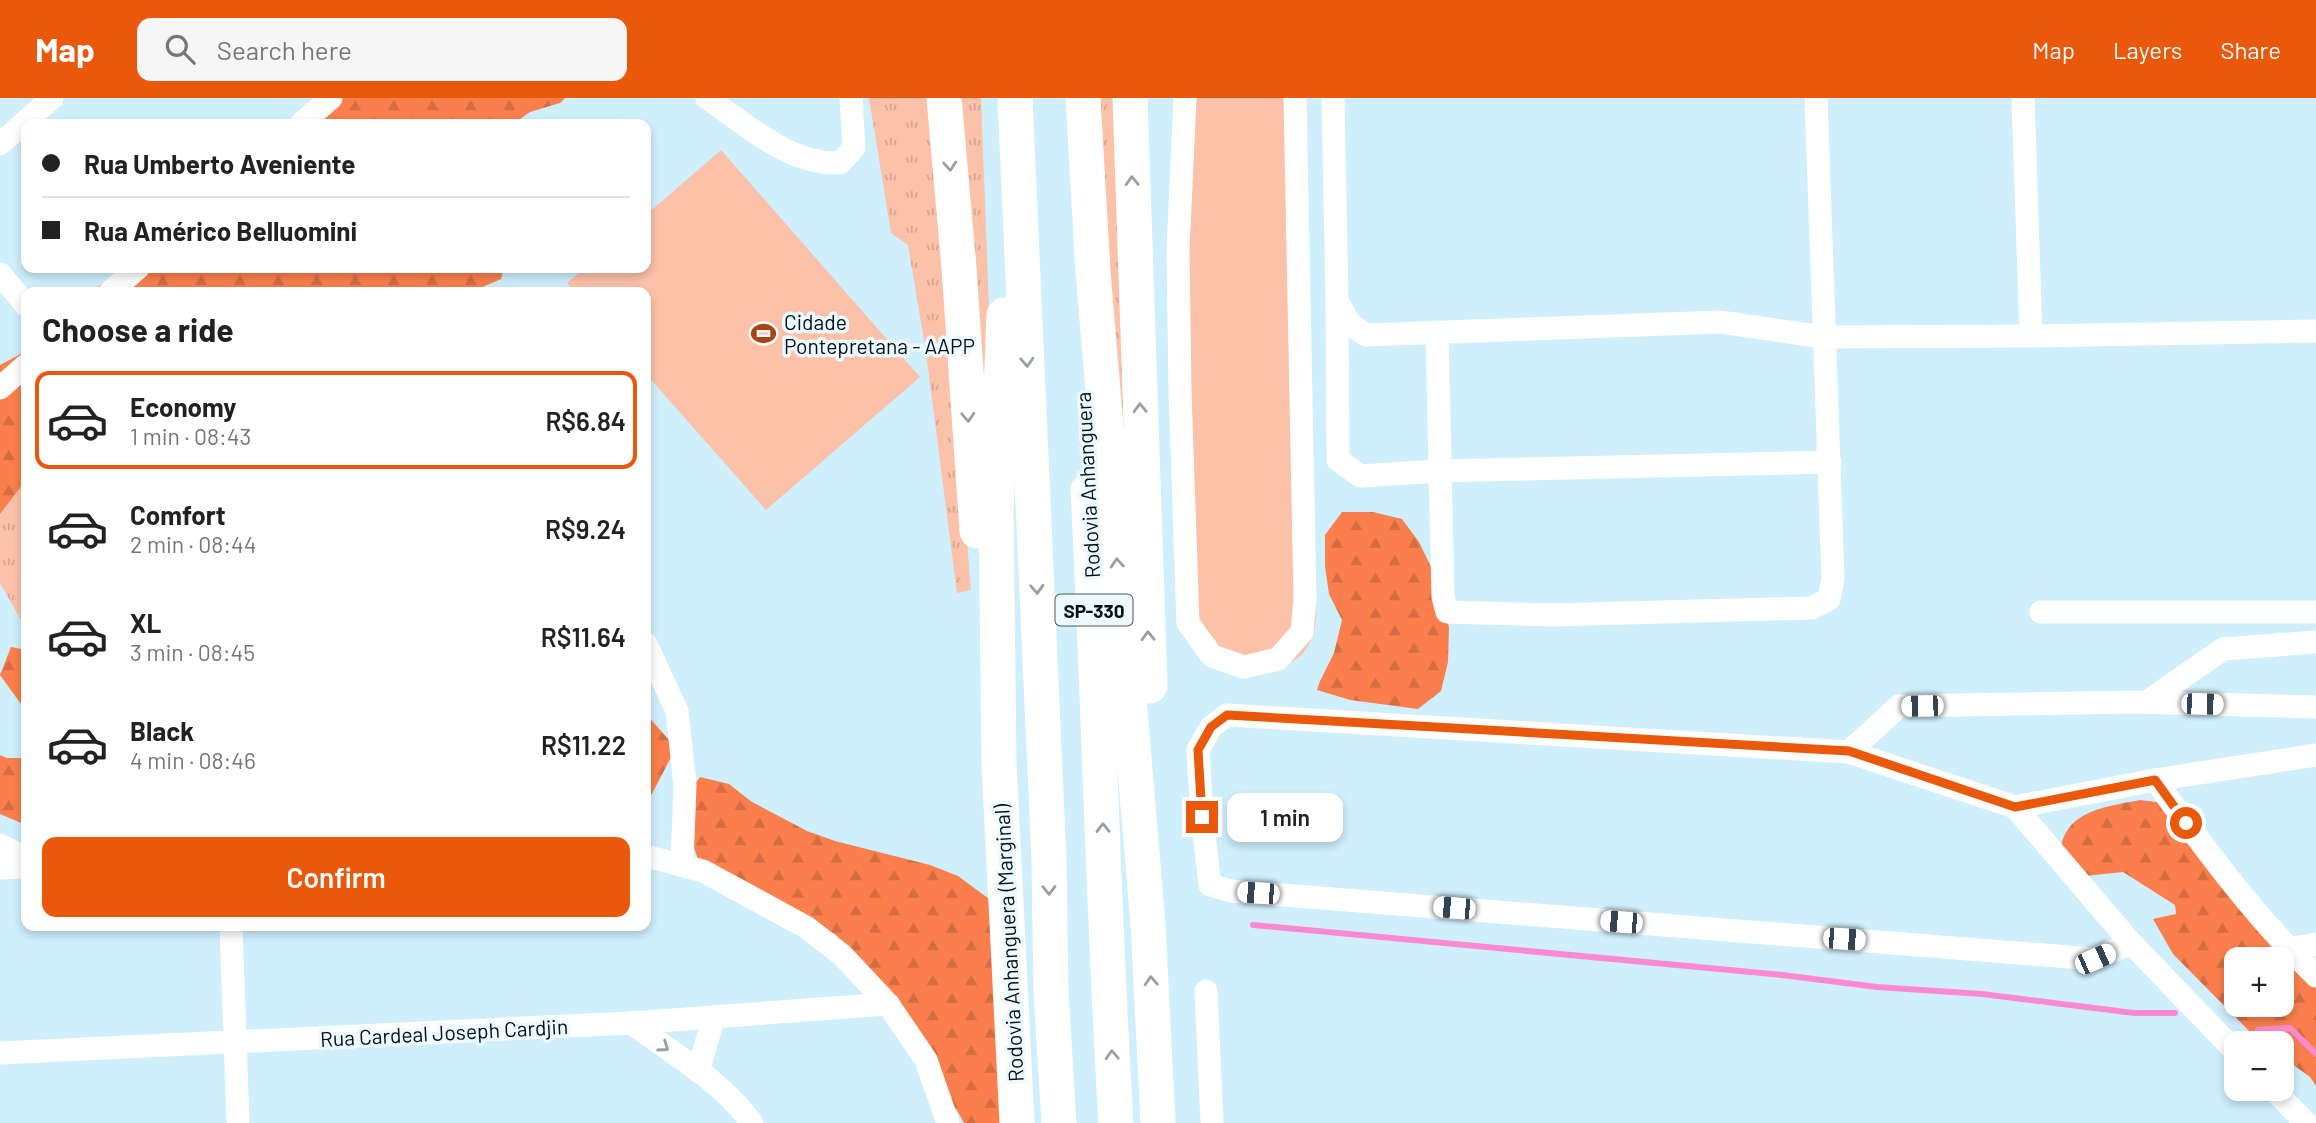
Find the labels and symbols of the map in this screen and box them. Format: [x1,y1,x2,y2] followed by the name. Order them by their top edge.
[942,161,957,172] one-way arrow
[1125,175,1140,186] one-way arrow
[784,309,975,358] place label: Cidade Pontepretana - AAPP
[750,319,778,347] sports icon: Cidade Pontepretana - AAPP
[1019,357,1034,368] one-way arrow
[1070,391,1104,579] street label: Rodovia Anhanguera
[1133,403,1148,414] one-way arrow
[960,412,975,423] one-way arrow
[1110,558,1125,569] one-way arrow
[1029,584,1044,595] one-way arrow
[1056,594,1132,625] road number: SP-330
[1140,630,1155,641] one-way arrow
[2181,693,2224,715] car
[1901,695,1944,717] car
[1226,792,1342,842] callout: 1 min
[1186,801,1218,833] route end
[988,803,1028,1083] street label: Rodovia Anhanguera (Marginal)
[2170,807,2202,839] route start
[1095,822,1111,832] one-way arrow
[1237,881,1280,905] car
[1041,885,1057,896] one-way arrow
[1433,896,1476,920] car
[1600,910,1643,934] car
[1823,927,1866,951] car
[2072,941,2119,977] car
[1143,976,1158,987] one-way arrow
[319,1013,569,1051] street label: Rua Cardeal Joseph Cardjin
[656,1039,669,1051] one-way arrow
[1105,1049,1120,1060] one-way arrow

